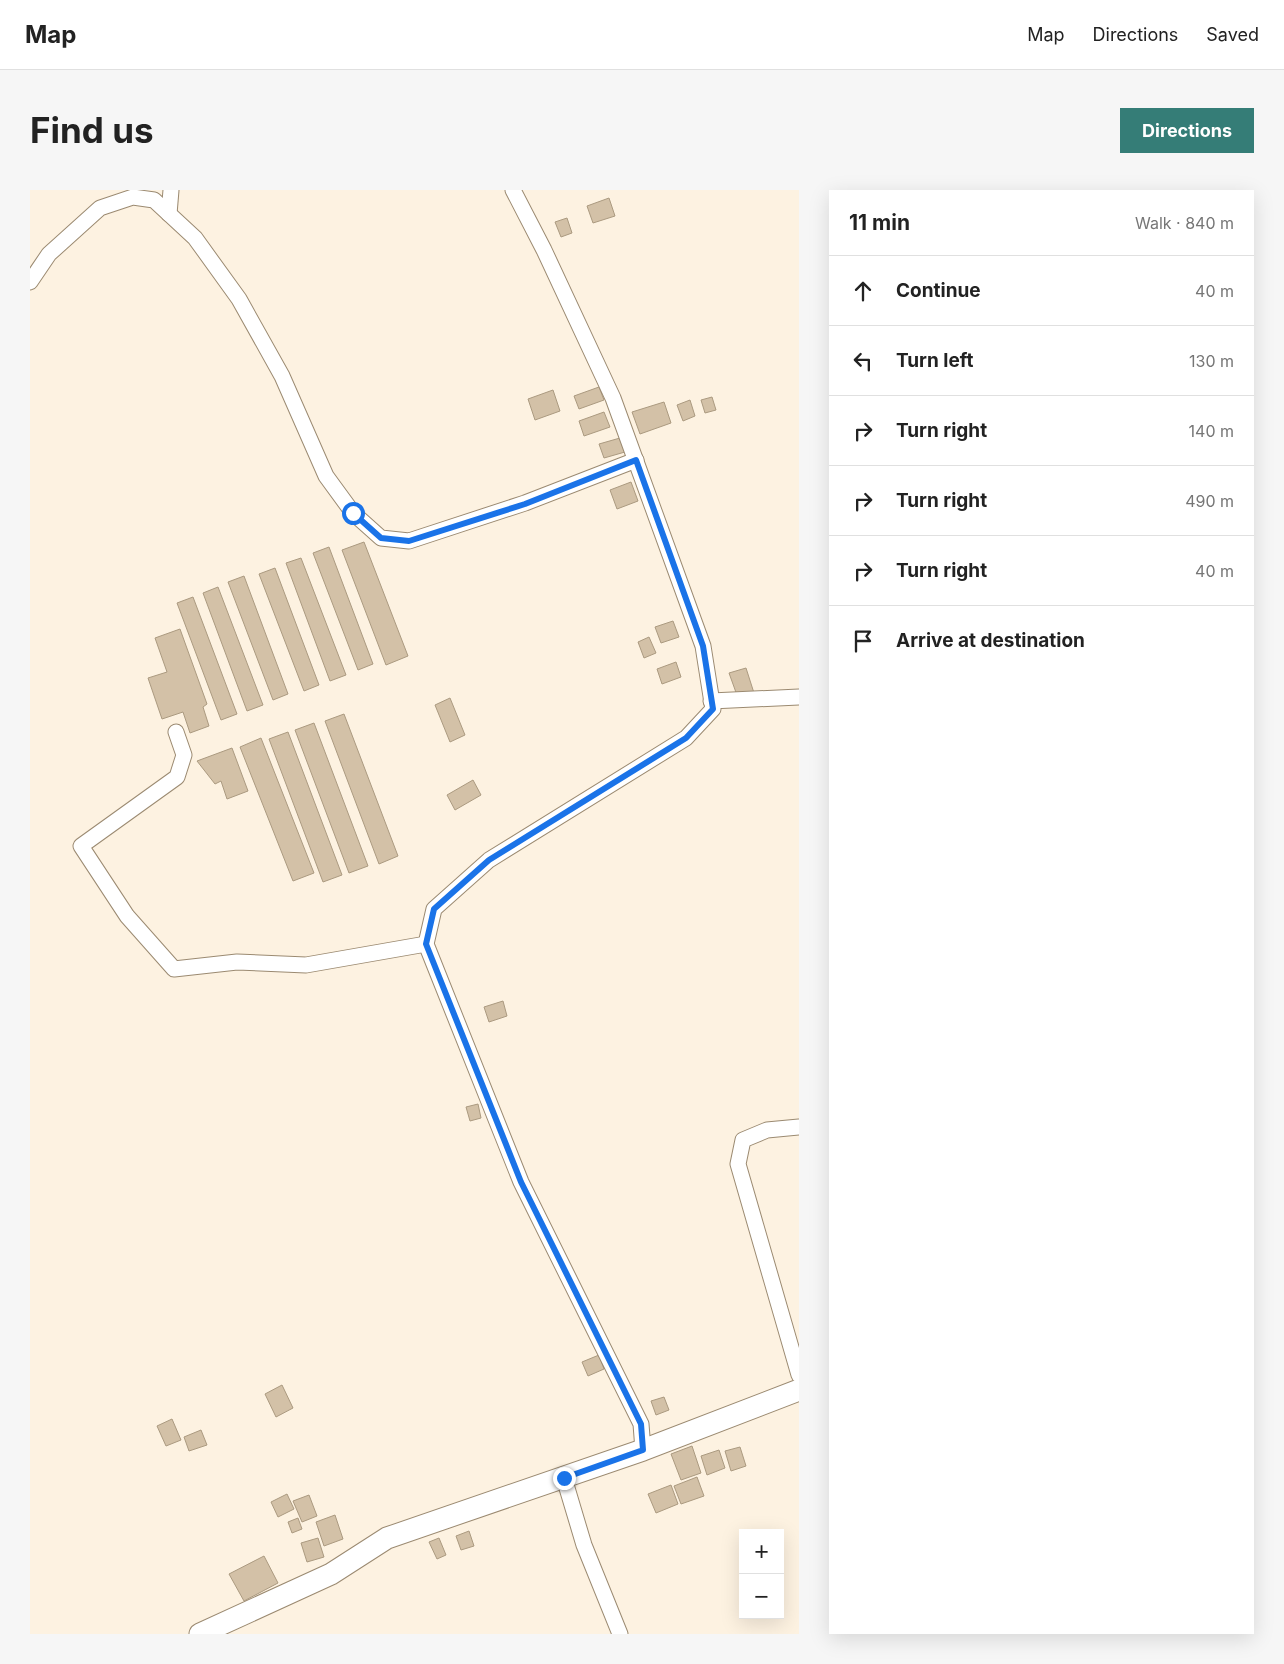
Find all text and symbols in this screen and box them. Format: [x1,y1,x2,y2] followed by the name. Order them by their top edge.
[25,20,76,49] text: Map
[1027,24,1065,45] text: Map
[1093,24,1178,45] text: Directions
[1206,24,1259,45] text: Saved
[1120,108,1254,153] button: Directions
[30,109,154,151] text: Find us
[849,210,910,235] text: 11 min
[1135,213,1234,233] text: Walk · 840 m
[849,277,877,305] icon: ahead
[896,279,981,302] text: Continue
[1195,281,1234,301] text: 40 m
[849,347,877,375] icon: left
[896,349,974,372] text: Turn left
[1189,351,1234,371] text: 130 m
[849,417,877,445] icon: right
[896,419,987,442] text: Turn right
[1189,421,1234,441] text: 140 m
[849,487,877,515] icon: right
[896,489,987,512] text: Turn right
[1185,491,1234,511] text: 490 m
[342,502,365,525] route start
[849,557,877,585] icon: right
[896,559,987,582] text: Turn right
[1195,561,1234,581] text: 40 m
[849,627,877,655] icon: arrive
[896,629,1085,652] text: Arrive at destination
[553,1467,576,1490] route end
[739,1529,784,1619] map controls
[739,1529,784,1574] button: +
[739,1574,784,1619] button: −

